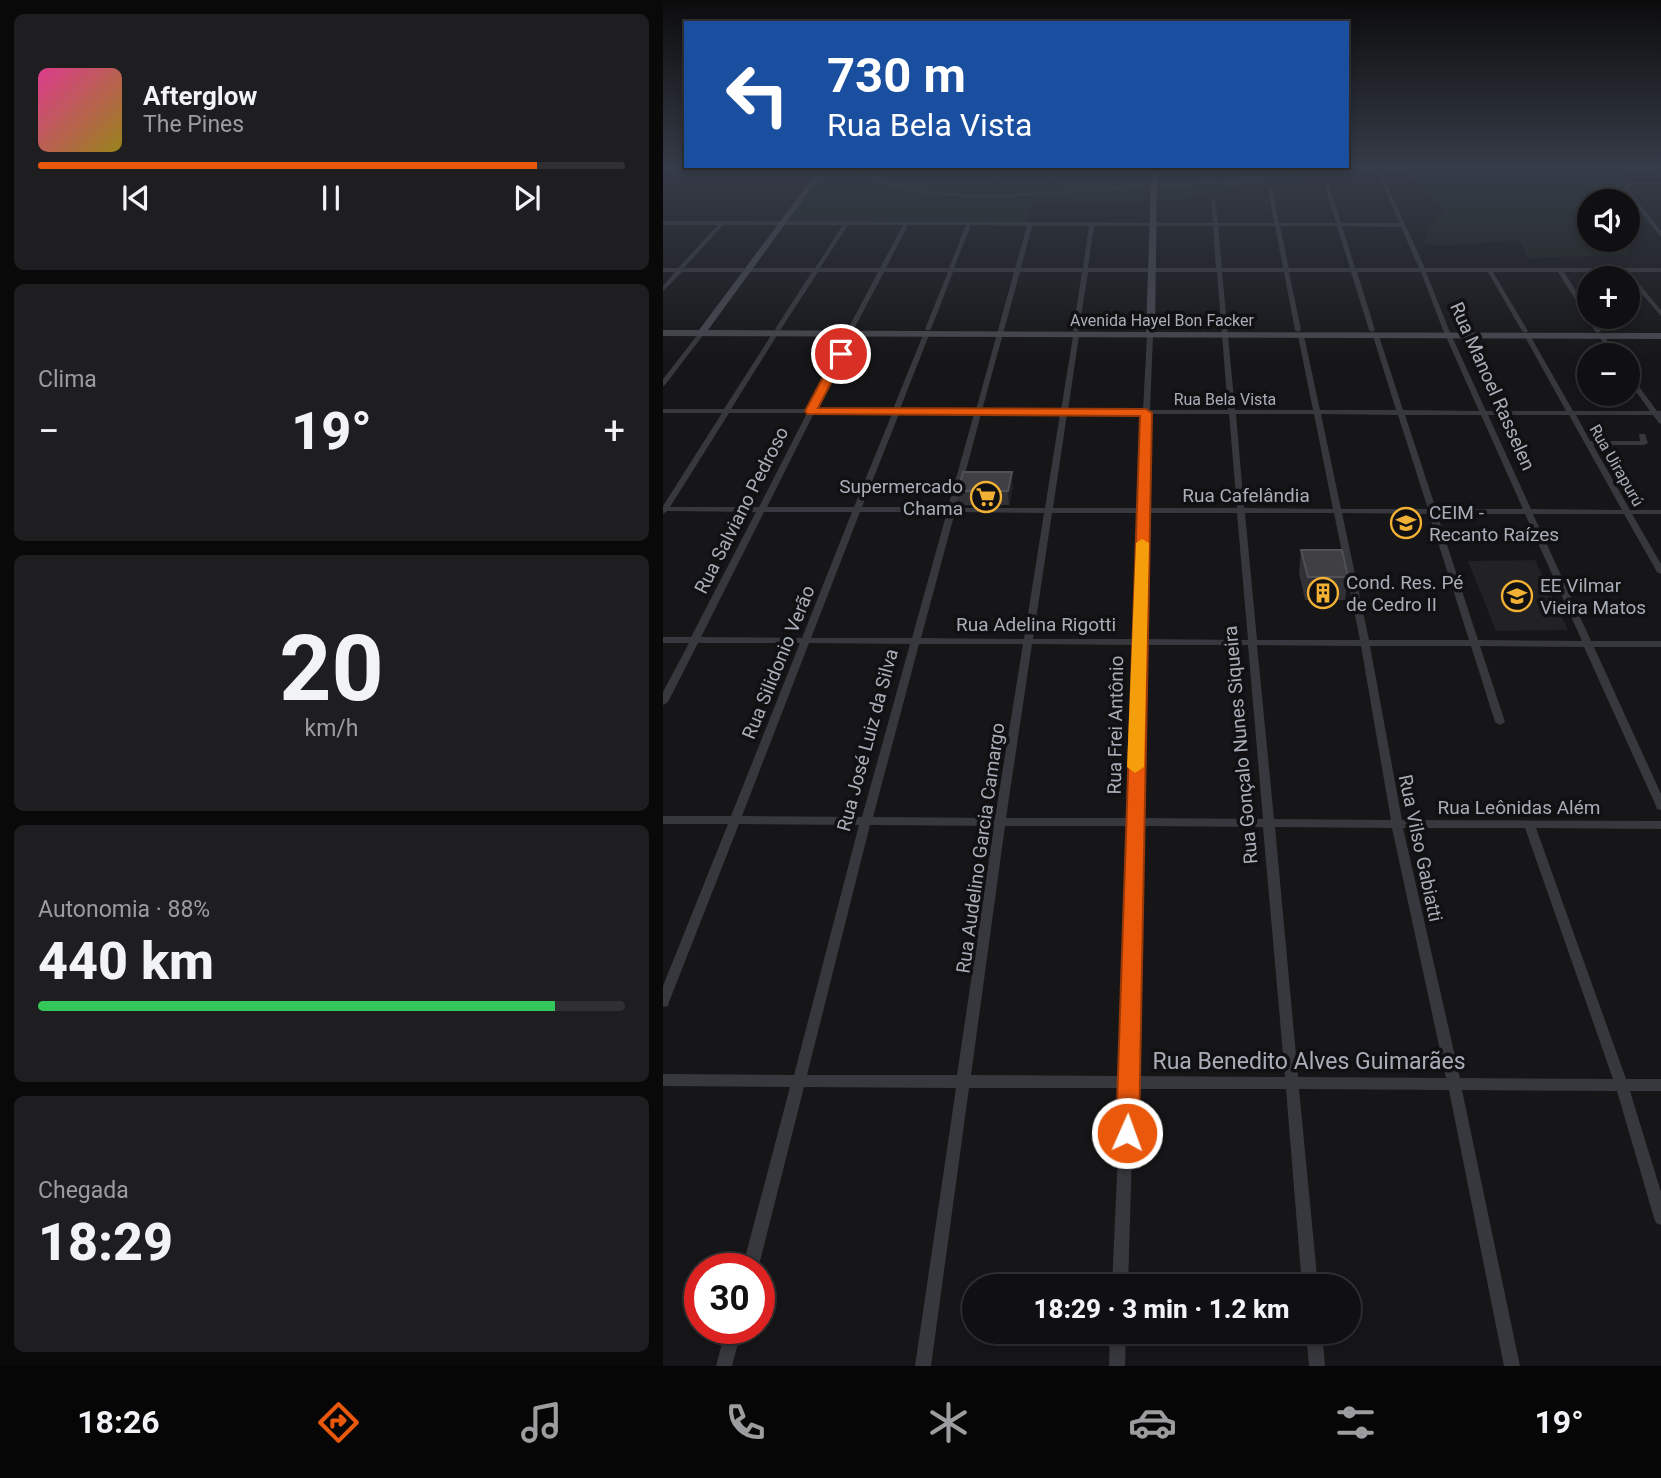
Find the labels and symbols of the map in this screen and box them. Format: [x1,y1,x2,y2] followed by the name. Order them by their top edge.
[1445,298,1540,474] street label: Rua Manoel Rasselen
[1070,311,1254,330] street label: Avenida Hayel Bon Facker
[811,324,871,384] pin
[1174,390,1276,409] street label: Rua Bela Vista
[1585,421,1648,510] street label: Rua Uirapurú
[689,423,793,597] street label: Rua Salviano Pedroso
[839,475,963,520] place label: Supermercado Chama
[969,480,1003,514] supermarket icon: Supermercado Chama
[1182,484,1310,507] street label: Rua Cafelândia
[1429,501,1559,546] place label: CEIM - Recanto Raízes
[1389,506,1423,540] school or university icon: CEIM - Recanto Raízes
[1346,571,1463,616] place label: Cond. Res. Pé de Cedro II
[1540,574,1646,619] place label: EE Vilmar Vieira Matos
[1306,576,1340,610] building icon: Cond. Res. Pé de Cedro II
[1500,579,1534,613] school or university icon: EE Vilmar Vieira Matos
[737,582,820,742] street label: Rua Silidonio Verão
[956,613,1116,636] street label: Rua Adelina Rigotti
[1219,625,1262,865] street label: Rua Gonçalo Nunes Siqueira
[832,646,903,834] street label: Rua José Luiz da Silva
[1103,655,1128,795] street label: Rua Frei Antônio
[952,721,1009,975] street label: Rua Audelino Garcia Camargo
[1394,772,1447,924] street label: Rua Vilso Gabiatti
[1438,796,1600,819] street label: Rua Leônidas Além
[1152,1048,1466,1075] street label: Rua Benedito Alves Guimarães
[1090,1096,1164,1170] position arrow
[684,1253,775,1344] speed limit sign: 30

